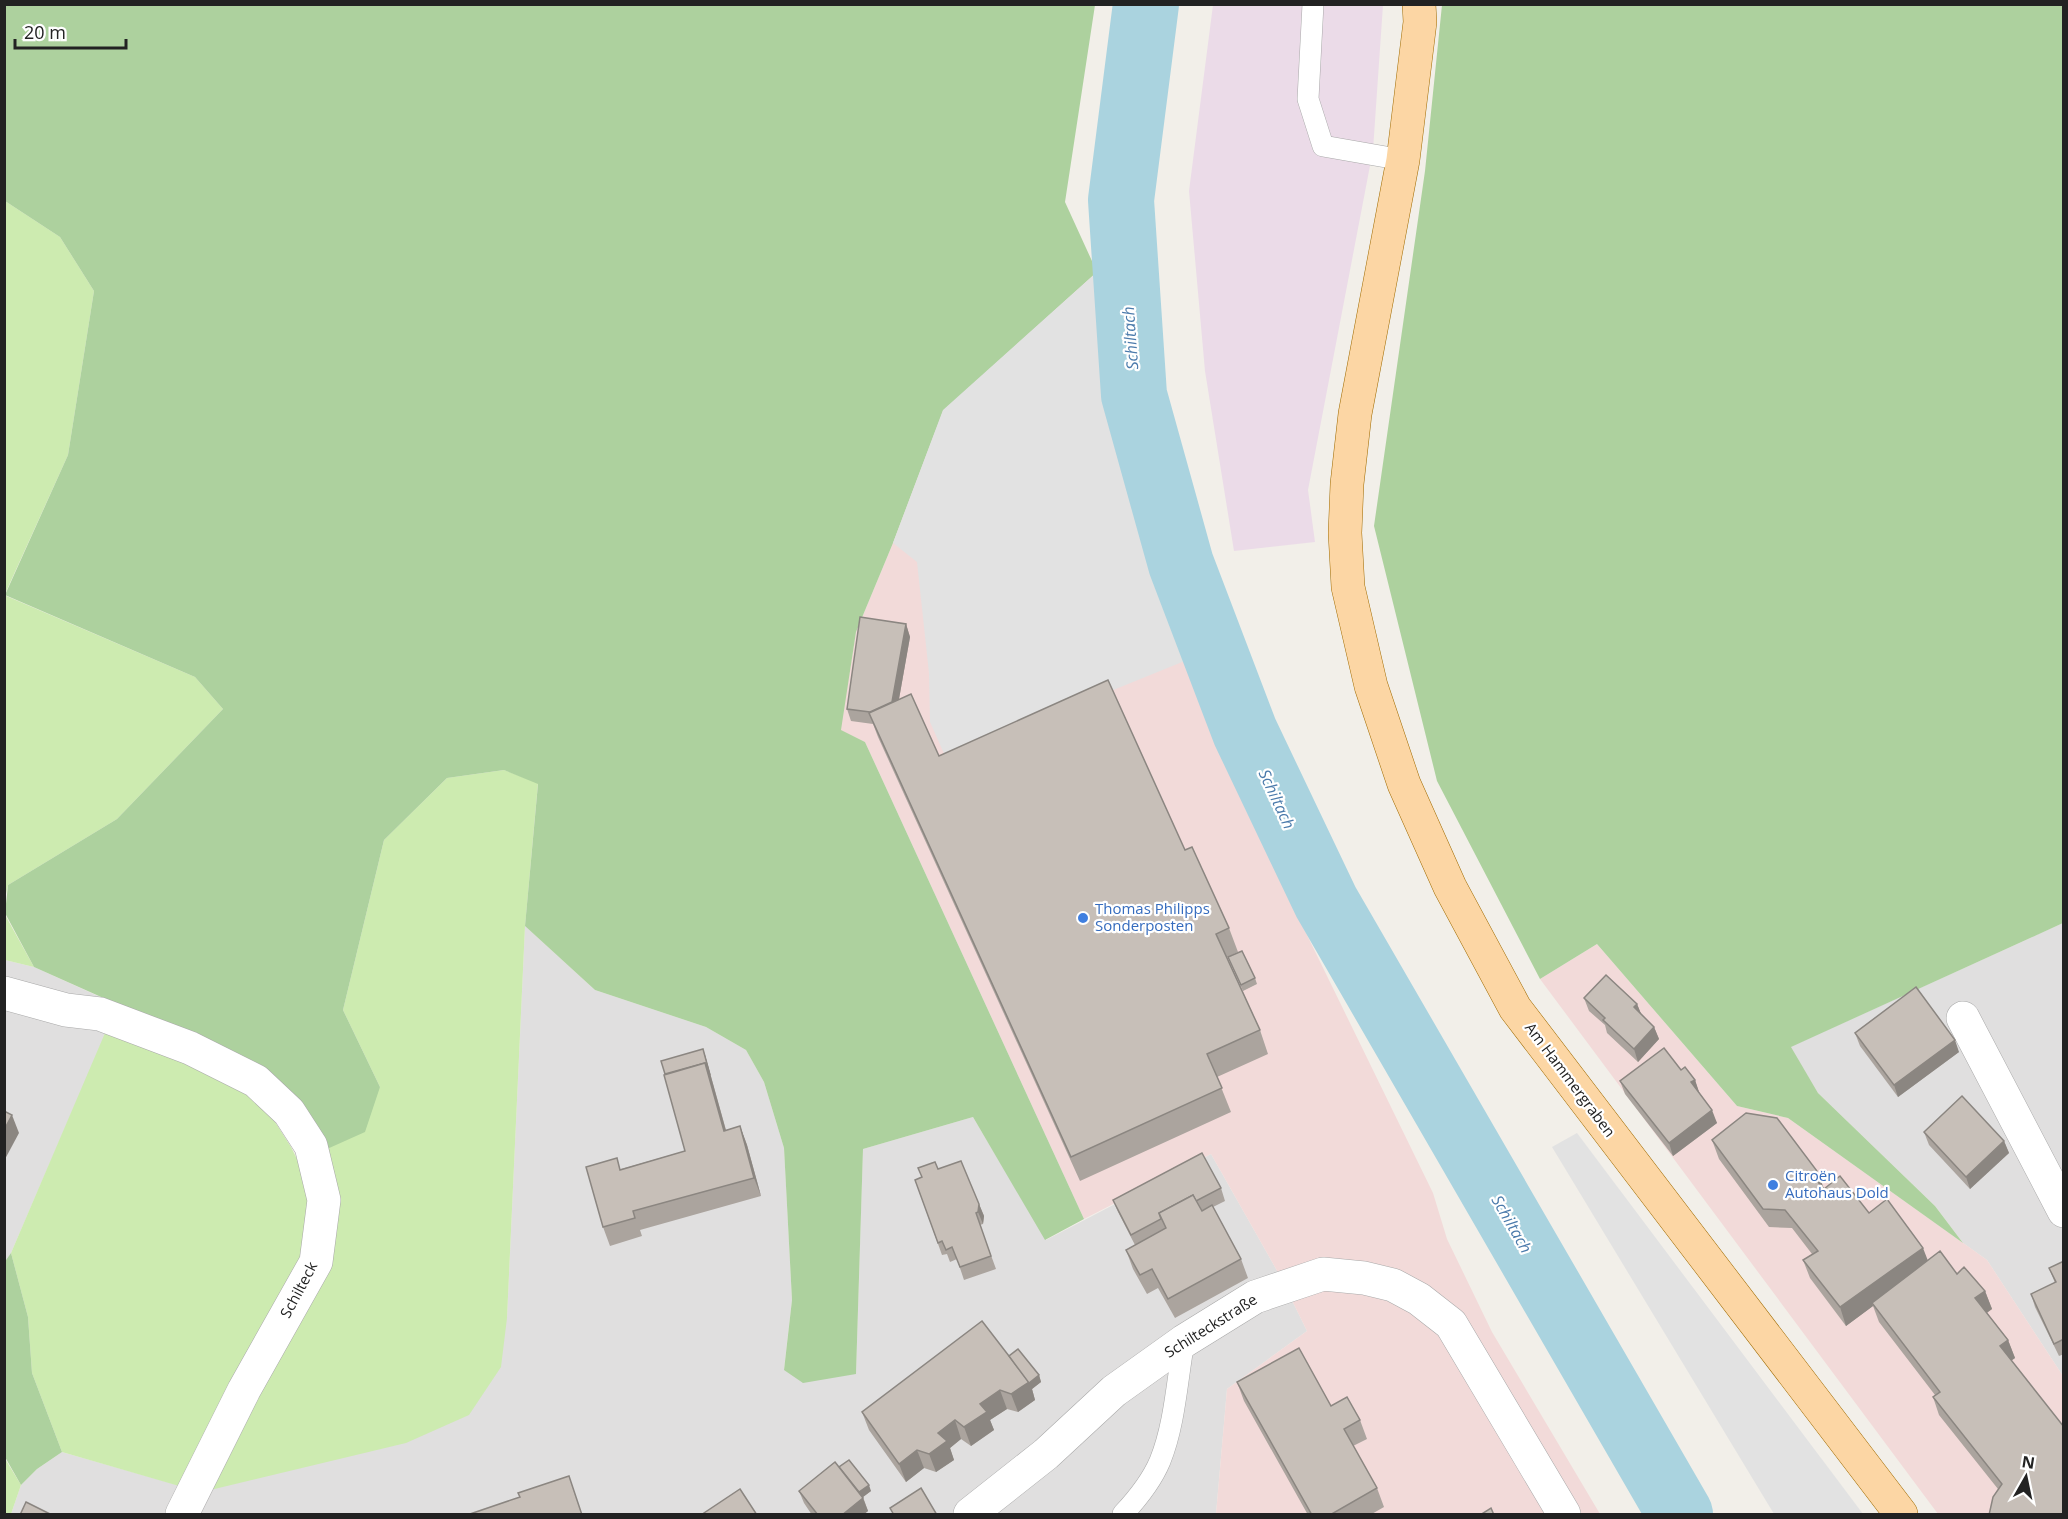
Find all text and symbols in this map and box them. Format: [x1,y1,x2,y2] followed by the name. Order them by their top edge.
[15,12,126,50] scale bar
[24,20,66,44] text: 20 m
[1117,306,1143,370] water label: Schiltach
[1254,766,1300,832] water label: Schiltach
[1095,898,1210,935] place label: Thomas Philipps Sonderposten
[1076,911,1090,925] marker: Thomas Philipps Sonderposten
[1521,1018,1620,1141] street label: Am Hammergraben
[1785,1165,1889,1202] place label: Citroën Autohaus Dold
[1766,1178,1780,1192] marker: Citroën Autohaus Dold
[1487,1191,1537,1257] water label: Schiltach
[275,1258,321,1321] street label: Schilteck
[1160,1289,1261,1362] street label: Schilteckstraße
[1996,1447,2056,1507] north arrow
[2020,1450,2036,1474] text: N

